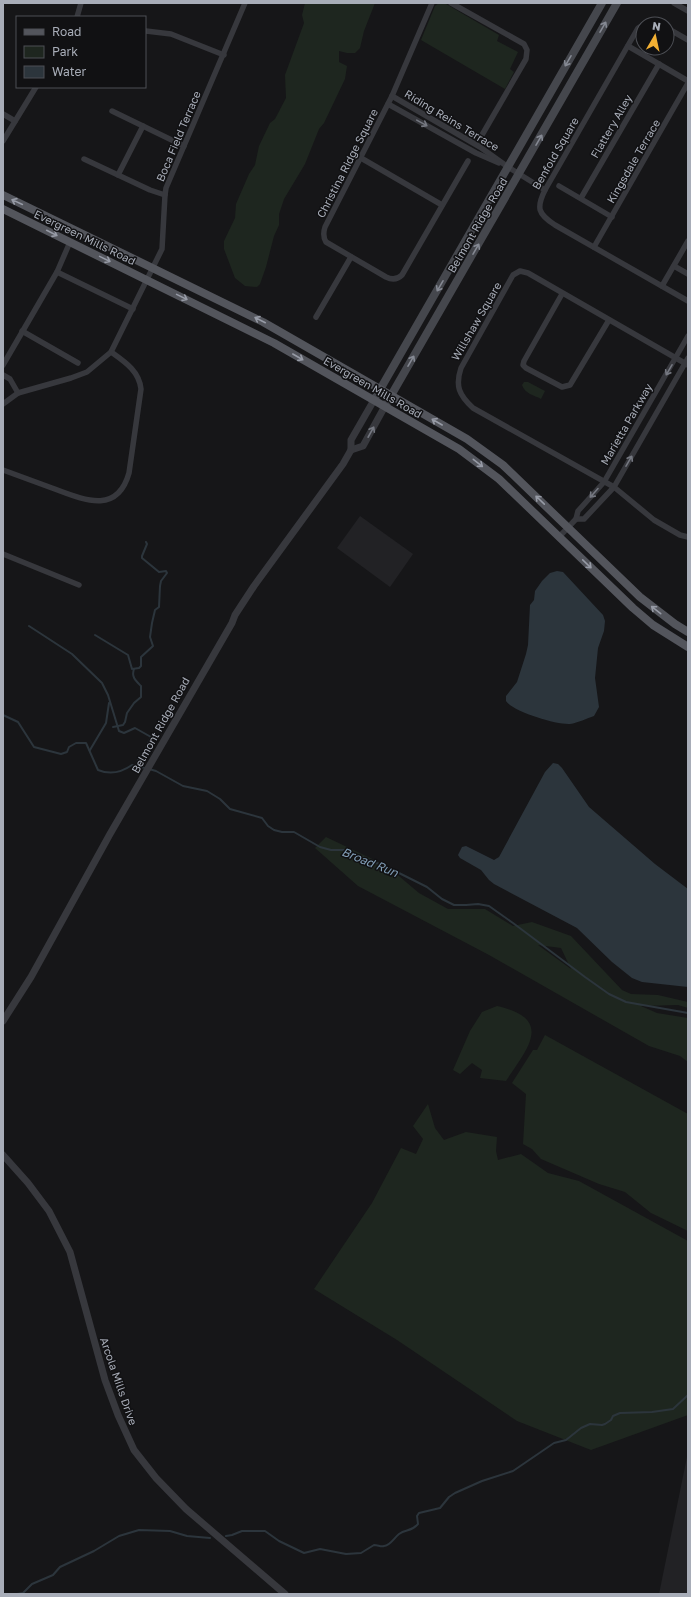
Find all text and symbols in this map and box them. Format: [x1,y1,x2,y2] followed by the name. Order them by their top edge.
[16,16,146,88] legend
[635,16,675,56] north arrow
[651,19,662,33] text: N
[600,21,608,33] one-way arrow
[52,24,81,39] text: Road
[52,44,78,59] text: Park
[564,55,572,67] one-way arrow
[52,64,86,79] text: Water
[402,87,502,153] street label: Riding Reins Terrace
[153,89,203,183] street label: Boca Field Terrace
[588,92,634,160] street label: Flattery Alley
[314,106,380,220] street label: Christina Ridge Square
[529,115,581,191] street label: Benfold Square
[604,117,662,205] street label: Kingsdale Terrace
[416,120,428,128] one-way arrow
[535,134,543,146] one-way arrow
[445,175,509,275] street label: Belmont Ridge Road
[12,198,24,205] one-way arrow
[32,207,138,267] street label: Evergreen Mills Road
[45,230,57,237] one-way arrow
[472,243,480,255] one-way arrow
[99,256,111,263] one-way arrow
[435,280,443,292] one-way arrow
[448,280,504,362] street label: Willshaw Square
[176,294,188,301] one-way arrow
[254,316,266,324] one-way arrow
[292,353,304,361] one-way arrow
[322,354,424,420] street label: Evergreen Mills Road
[407,355,415,367] one-way arrow
[664,364,672,376] one-way arrow
[597,381,655,467] street label: Marietta Parkway
[431,417,443,425] one-way arrow
[368,426,375,438] one-way arrow
[625,455,633,467] one-way arrow
[473,458,484,467] one-way arrow
[589,488,599,498] one-way arrow
[535,495,545,505] one-way arrow
[582,559,592,569] one-way arrow
[650,606,661,614] one-way arrow
[128,675,192,775] street label: Belmont Ridge Road
[340,844,401,880] water label: Broad Run
[98,1335,140,1427] street label: Arcola Mills Drive

